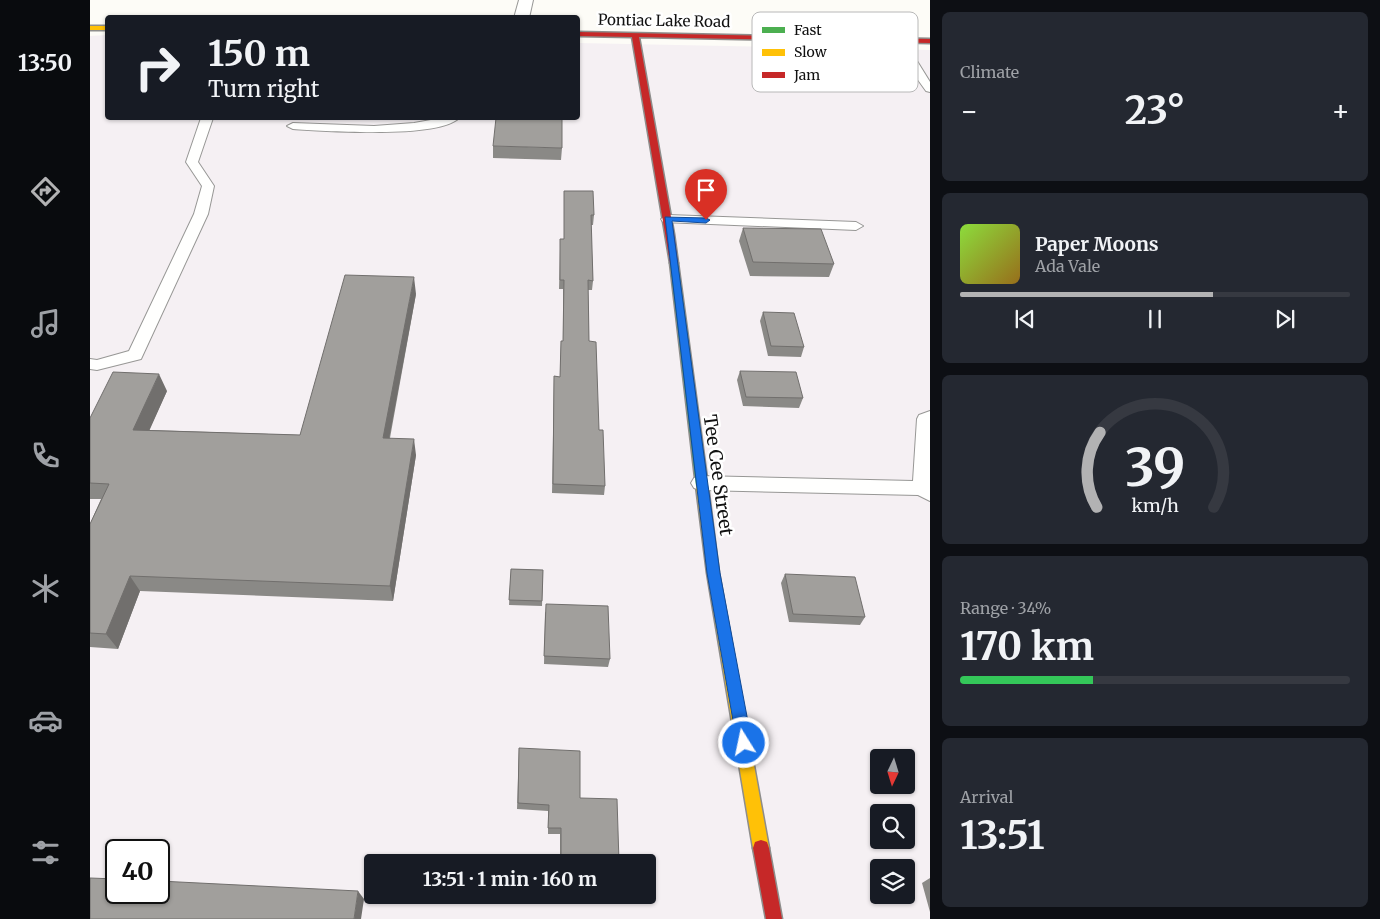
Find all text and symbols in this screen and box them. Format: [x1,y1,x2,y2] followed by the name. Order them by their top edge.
[598,10,730,31] street label: Pontiac Lake Road
[752,12,918,92] legend
[794,21,822,39] text: Fast
[208,32,310,76] text: 150 m
[125,35,190,100] icon: right
[794,43,827,61] text: Slow
[18,49,72,77] text: 13:50
[960,62,1019,82] text: Climate
[793,66,820,84] text: Jam
[208,75,319,103] text: Turn right
[1125,87,1185,134] text: 23°
[960,93,979,129] text: −
[1331,93,1350,129] text: +
[685,169,727,220] pin
[28,174,63,209] icon: directions
[692,176,720,204] icon: arrive
[1035,232,1159,256] text: Paper Moons
[1035,256,1100,276] text: Ada Vale
[1011,305,1039,333] icon: previous
[1141,305,1169,333] icon: pause
[1271,305,1299,333] icon: next
[28,306,63,341] icon: music
[699,413,738,537] street label: Tee Cee Street
[1125,435,1185,500] text: 39
[28,438,63,473] icon: phone
[1131,494,1179,517] text: km/h
[28,571,63,606] icon: climate
[960,598,1051,618] text: Range · 34%
[960,623,1094,670] text: 170 km
[28,703,63,738] icon: car
[717,716,769,768] position arrow
[870,749,915,794] north arrow
[870,749,915,904] map controls
[960,787,1013,807] text: Arrival
[870,804,915,849] button: search
[960,812,1045,859] text: 13:51
[28,835,63,870] icon: filters
[105,839,170,904] speed limit sign: 40
[870,859,915,904] button: layers
[423,867,597,891] text: 13:51 · 1 min · 160 m

